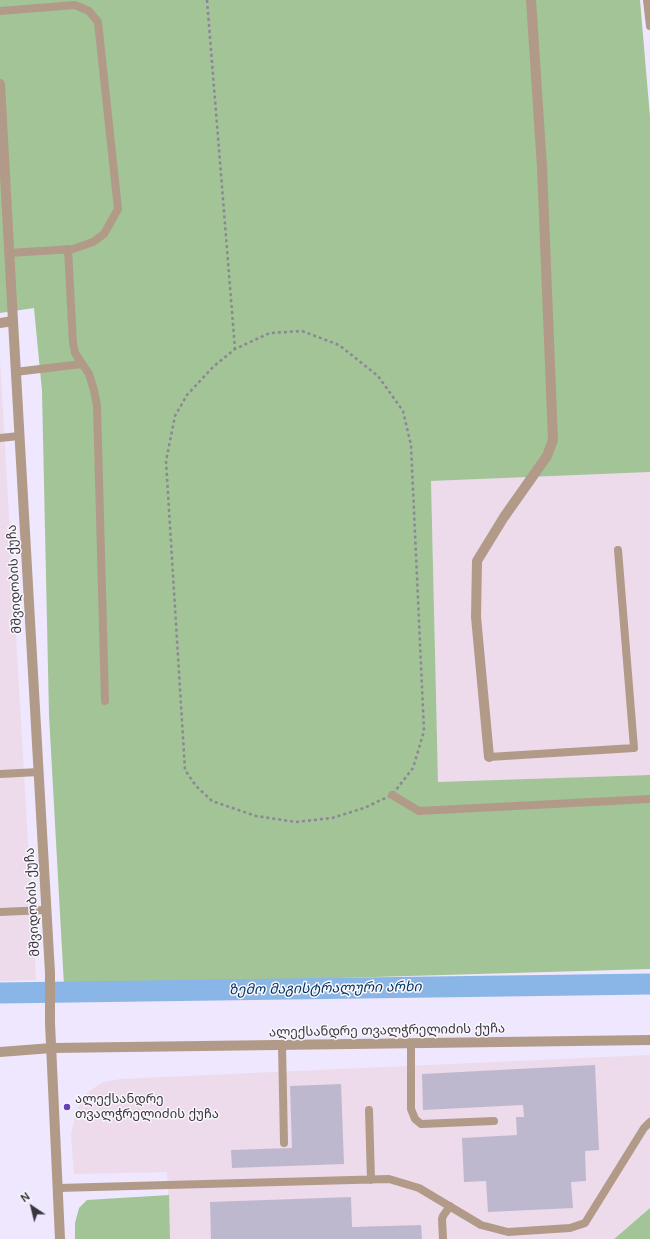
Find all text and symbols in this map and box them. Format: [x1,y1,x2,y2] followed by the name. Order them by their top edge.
[4,524,26,634] street label: მშვიდობის ქუჩა
[22,847,44,957] street label: მშვიდობის ქუჩა
[228,979,422,999] water label: ზემო მაგისტრალური არხი
[269,1021,505,1041] street label: ალექსანდრე თვალჭრელიძის ქუჩა
[75,1092,219,1123] place label: ალექსანდრე თვალჭრელიძის ქუჩა
[62,1102,72,1112] marker: ალექსანდრე თვალჭრელიძის ქუჩა
[12,1187,52,1227] north arrow
[18,1189,32,1205] text: N

